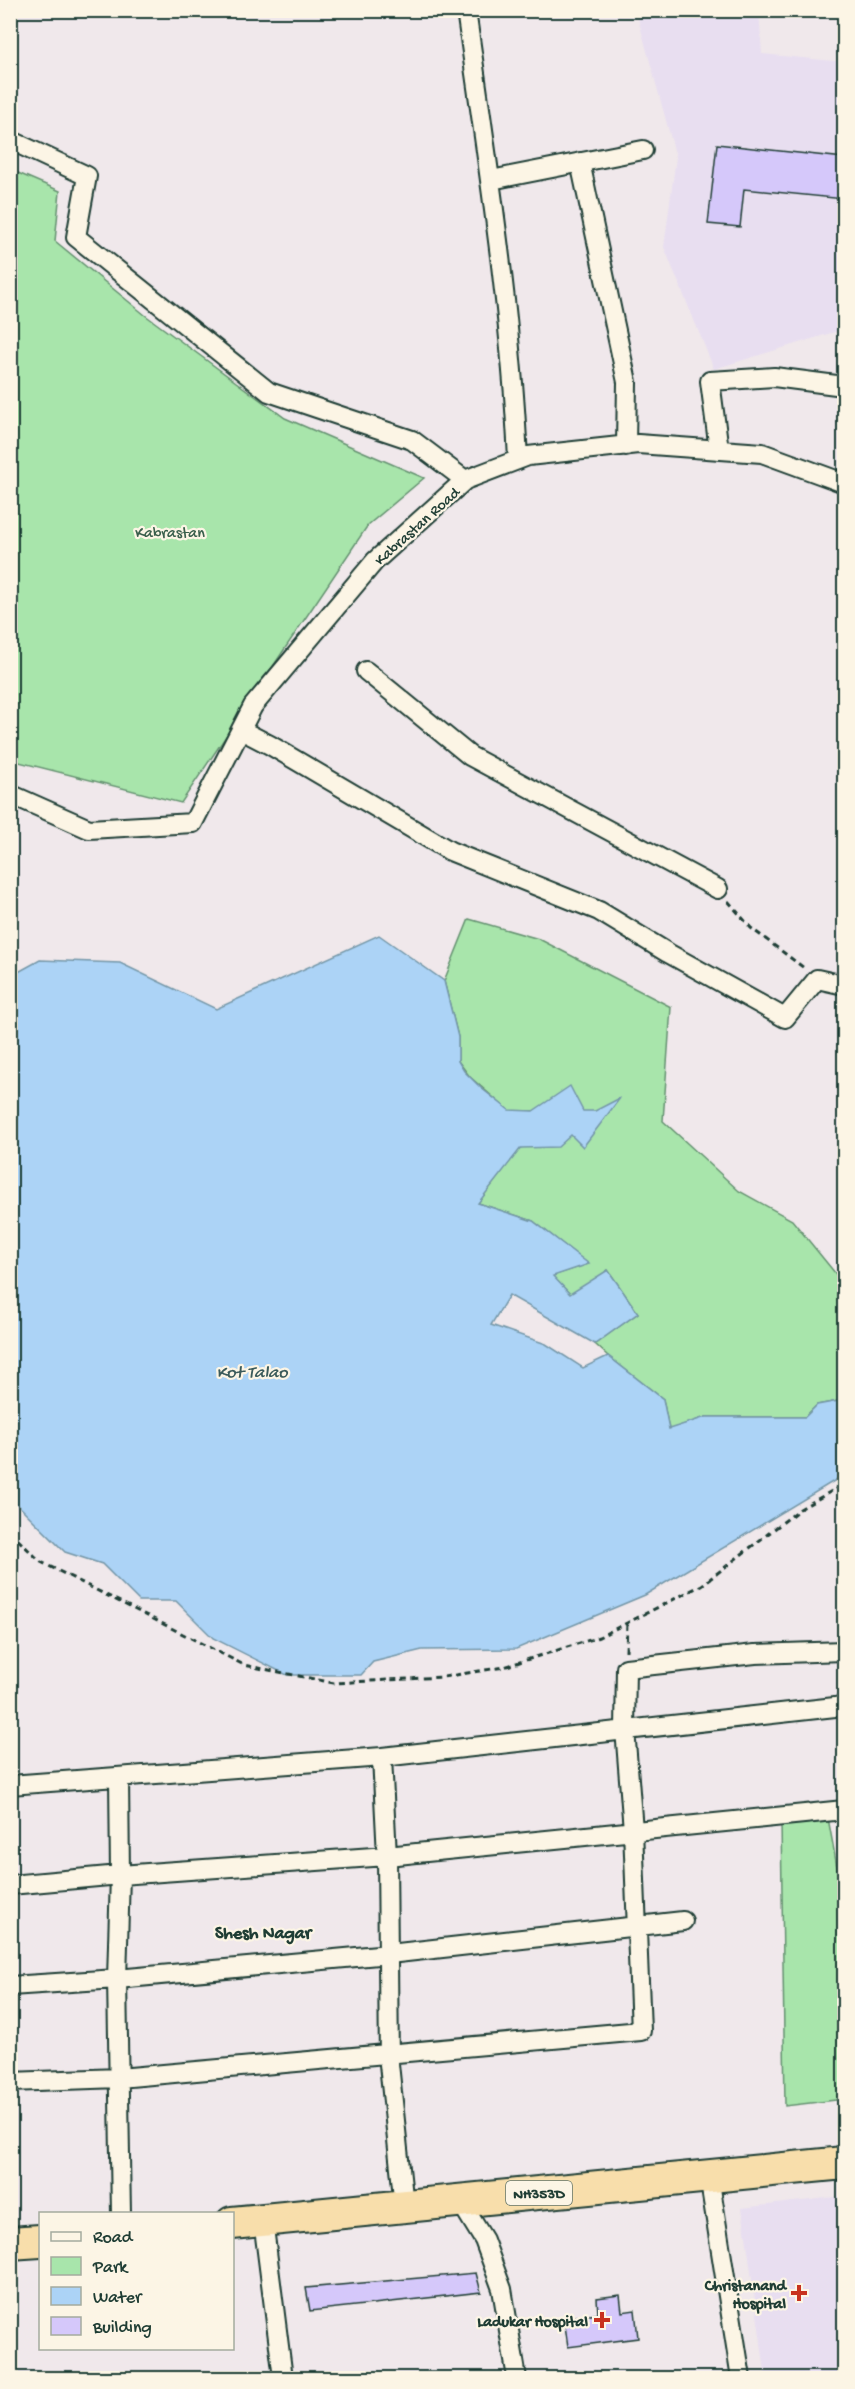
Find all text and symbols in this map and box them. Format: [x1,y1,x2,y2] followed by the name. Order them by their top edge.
[372,483,466,571] street label: Kabrastan Road
[135,525,205,544] park label: Kabrastan
[216,1363,288,1384] water label: Kot Talao
[215,1924,314,1945] district label: Shesh Nagar
[506,2181,572,2205] road number: NH353D
[39,2212,234,2350] legend
[93,2228,134,2249] text: Road
[92,2258,129,2279] text: Park
[704,2278,788,2315] place label: Christanand Hospital
[790,2284,808,2302] marker: Christanand Hospital
[93,2288,143,2309] text: Water
[593,2311,611,2329] marker: Ladukar Hospital
[477,2314,588,2333] place label: Ladukar Hospital
[92,2318,152,2339] text: Building

